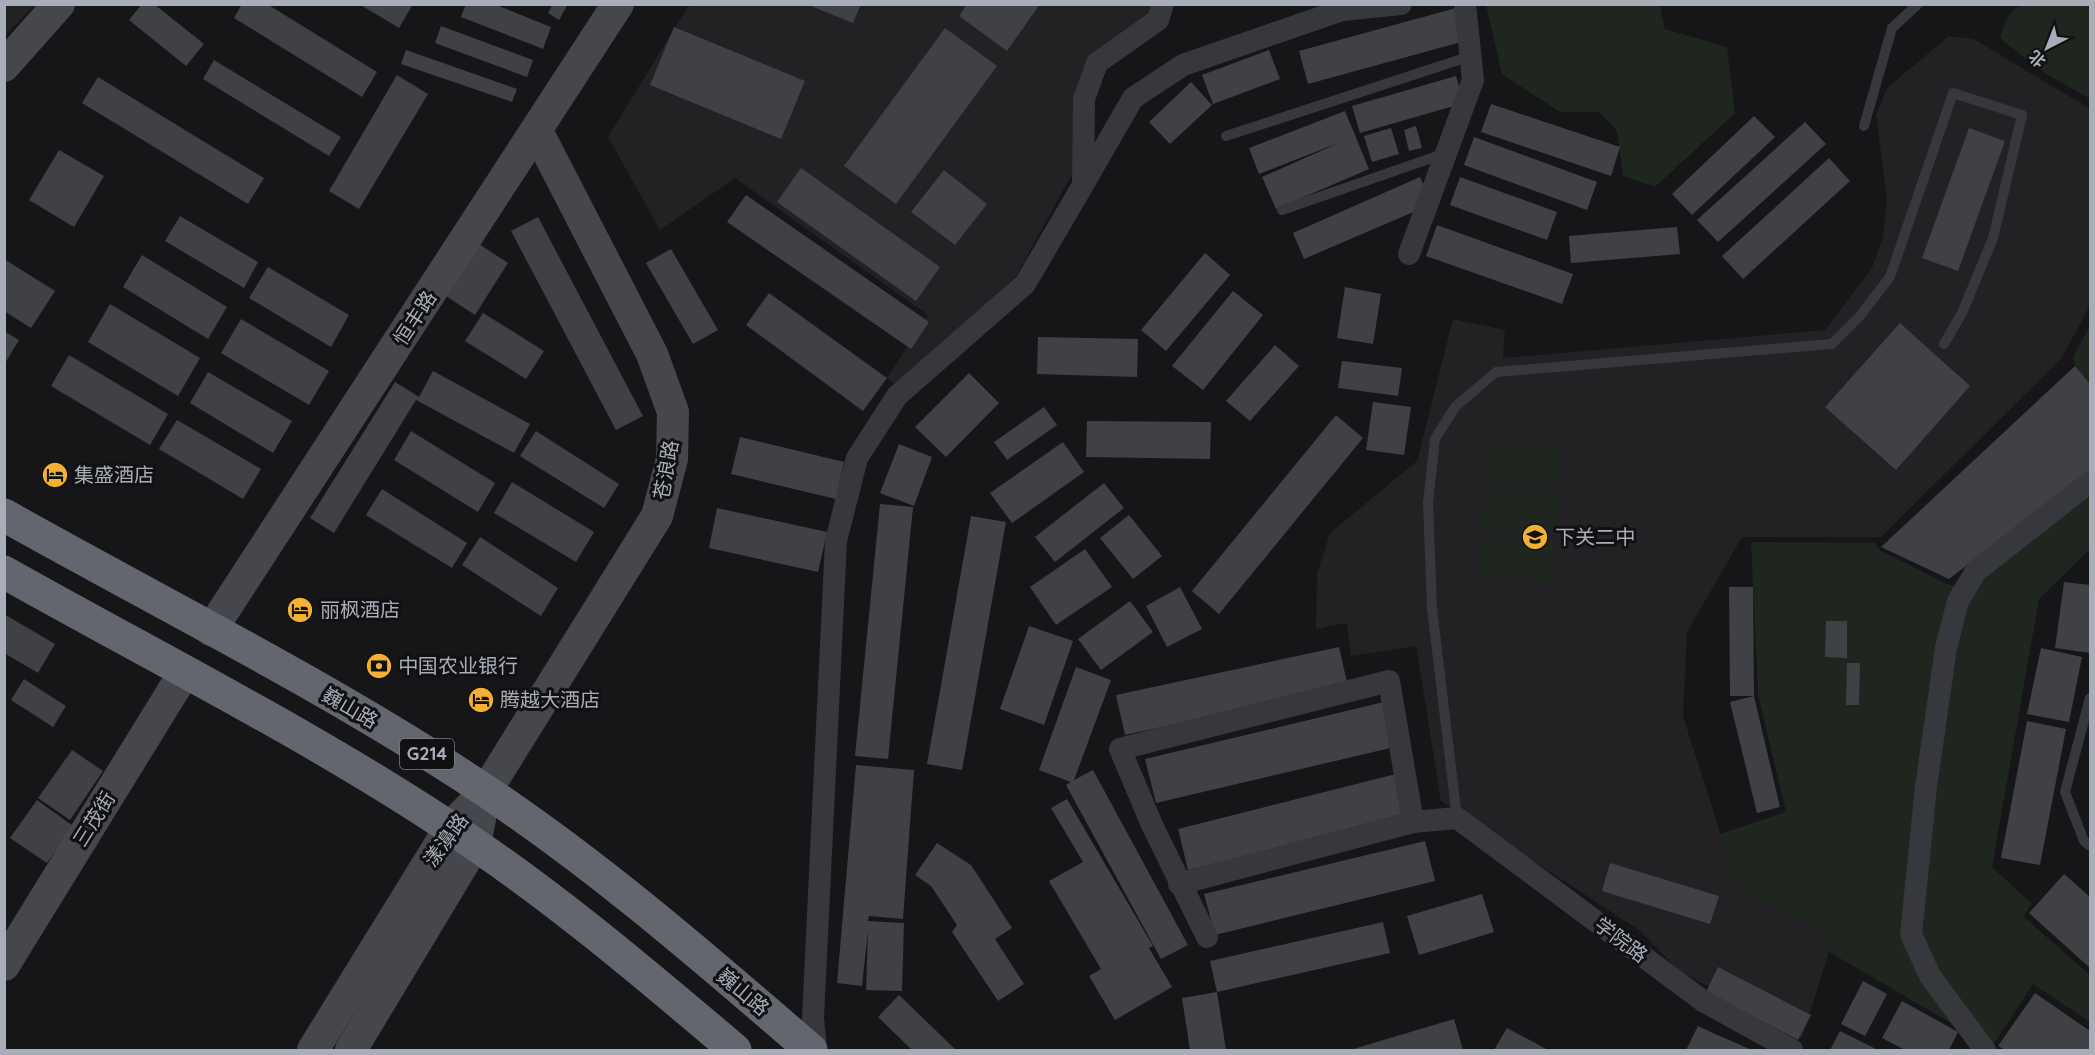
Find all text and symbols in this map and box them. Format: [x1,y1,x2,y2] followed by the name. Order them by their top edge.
[2017,18,2077,78] north arrow
[2024,46,2050,72] text: 北
[388,286,441,350] street label: 恒丰路
[648,438,683,502] street label: 苍浪路
[40,460,70,490] hotel icon: 集盛酒店
[74,462,154,487] place label: 集盛酒店
[1520,522,1550,552] school or university icon: 下关二中
[1555,524,1635,549] place label: 下关二中
[285,595,315,625] hotel icon: 丽枫酒店
[320,597,400,622] place label: 丽枫酒店
[364,651,394,681] bank icon: 中国农业银行
[398,653,518,678] place label: 中国农业银行
[318,682,382,733] street label: 巍山路
[466,685,496,715] hotel icon: 腾越大酒店
[500,687,600,712] place label: 腾越大酒店
[400,739,454,769] road number: G214
[67,787,120,851] street label: 三茂街
[418,808,473,871] street label: 漾濞路
[1590,912,1653,968] street label: 学院路
[712,963,774,1020] street label: 巍山路

